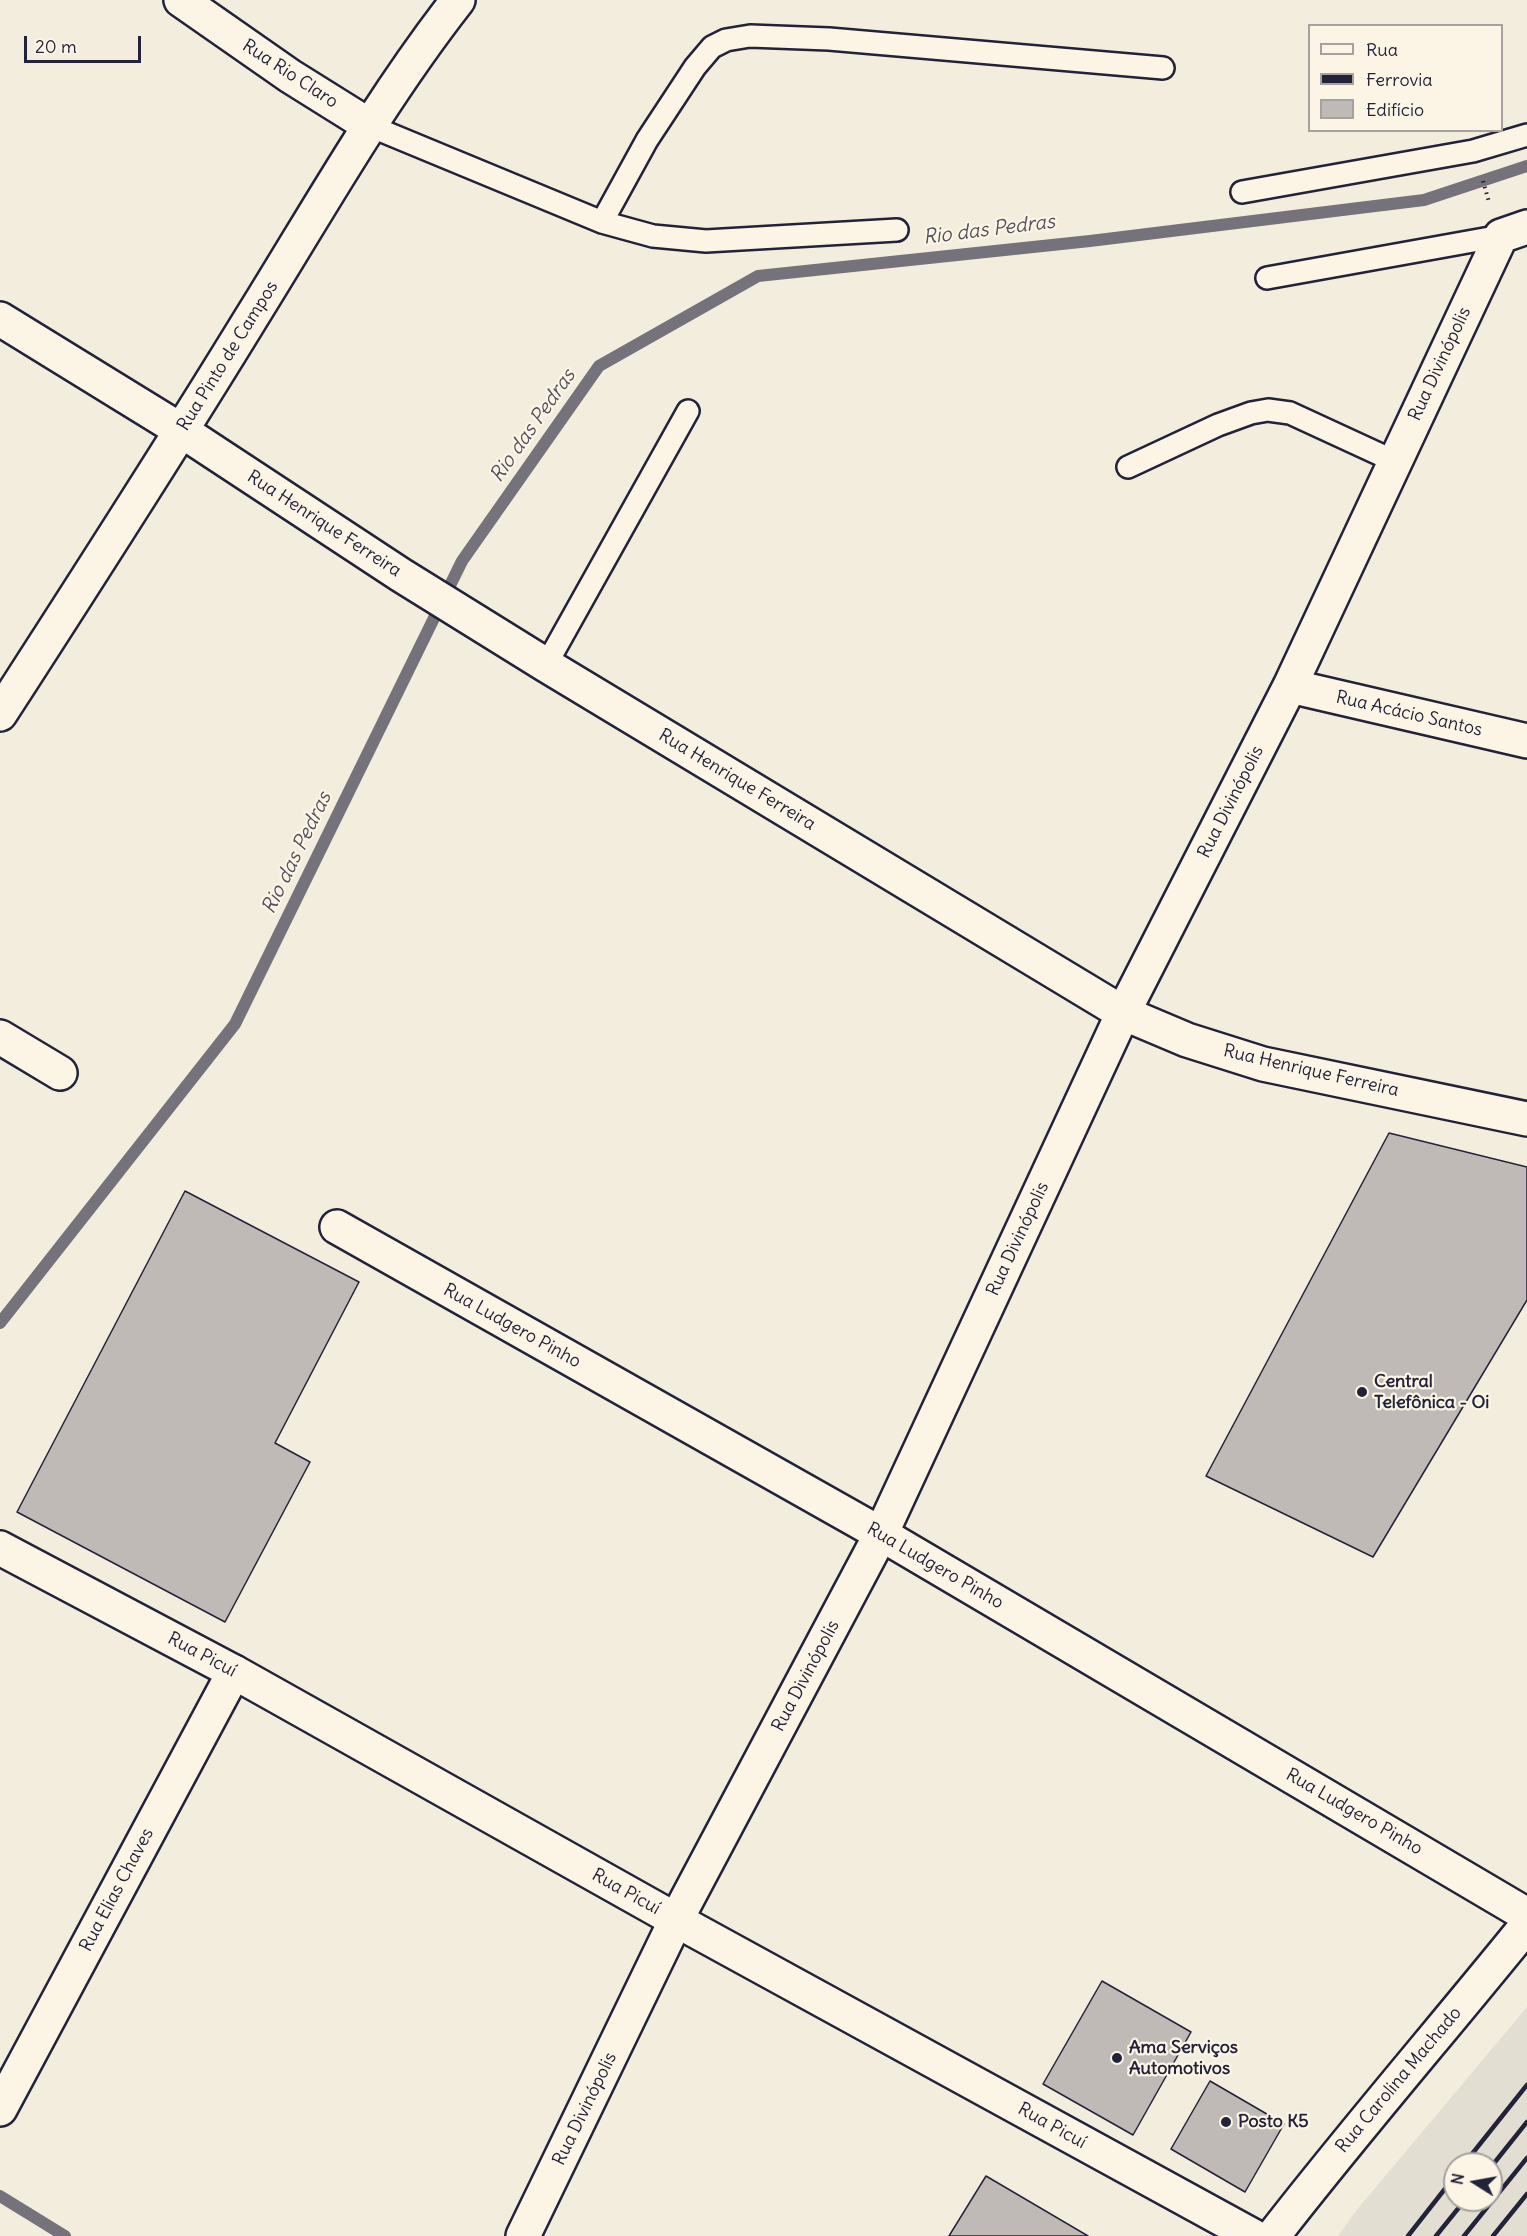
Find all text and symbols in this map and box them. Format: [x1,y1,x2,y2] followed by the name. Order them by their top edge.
[27,24,144,62] scale bar
[1308,24,1503,132] legend
[35,35,77,58] text: 20 m
[238,35,342,113] street label: Rua Rio Claro
[1366,38,1398,61] text: Rua
[1366,68,1433,91] text: Ferrovia
[1366,98,1424,121] text: Edifício
[922,210,1056,250] water label: Rio das Pedras
[173,277,283,435] street label: Rua Pinto de Campos
[1404,304,1476,424] street label: Rua Divinópolis
[485,365,581,487] water label: Rio das Pedras
[243,466,405,582] street label: Rua Henrique Ferreira
[1334,687,1484,741] street label: Rua Acácio Santos
[655,725,819,835] street label: Rua Henrique Ferreira
[1193,742,1269,862] street label: Rua Divinópolis
[257,788,337,918] water label: Rio das Pedras
[1221,1040,1401,1102] street label: Rua Henrique Ferreira
[982,1179,1054,1299] street label: Rua Divinópolis
[439,1279,585,1373] street label: Rua Ludgero Pinho
[1374,1371,1489,1414] place label: Central Telefônica - Oi
[1355,1385,1369,1399] marker: Central Telefônica - Oi
[863,1518,1007,1614] street label: Rua Ludgero Pinho
[768,1617,844,1735] street label: Rua Divinópolis
[164,1628,240,1682] street label: Rua Picuí
[1282,1764,1426,1860] street label: Rua Ludgero Pinho
[75,1825,159,1955] street label: Rua Elias Chaves
[588,1864,664,1920] street label: Rua Picuí
[1332,2003,1466,2157] street label: Rua Carolina Machado
[1129,2037,1238,2080] place label: Ama Serviços Automotivos
[548,2049,622,2169] street label: Rua Divinópolis
[1110,2051,1124,2065] marker: Ama Serviços Automotivos
[1014,2098,1090,2154] street label: Rua Picuí
[1238,2111,1309,2133] place label: Posto K5
[1219,2115,1233,2129] marker: Posto K5
[1443,2152,1503,2212] north arrow
[1446,2172,1468,2186] text: N

